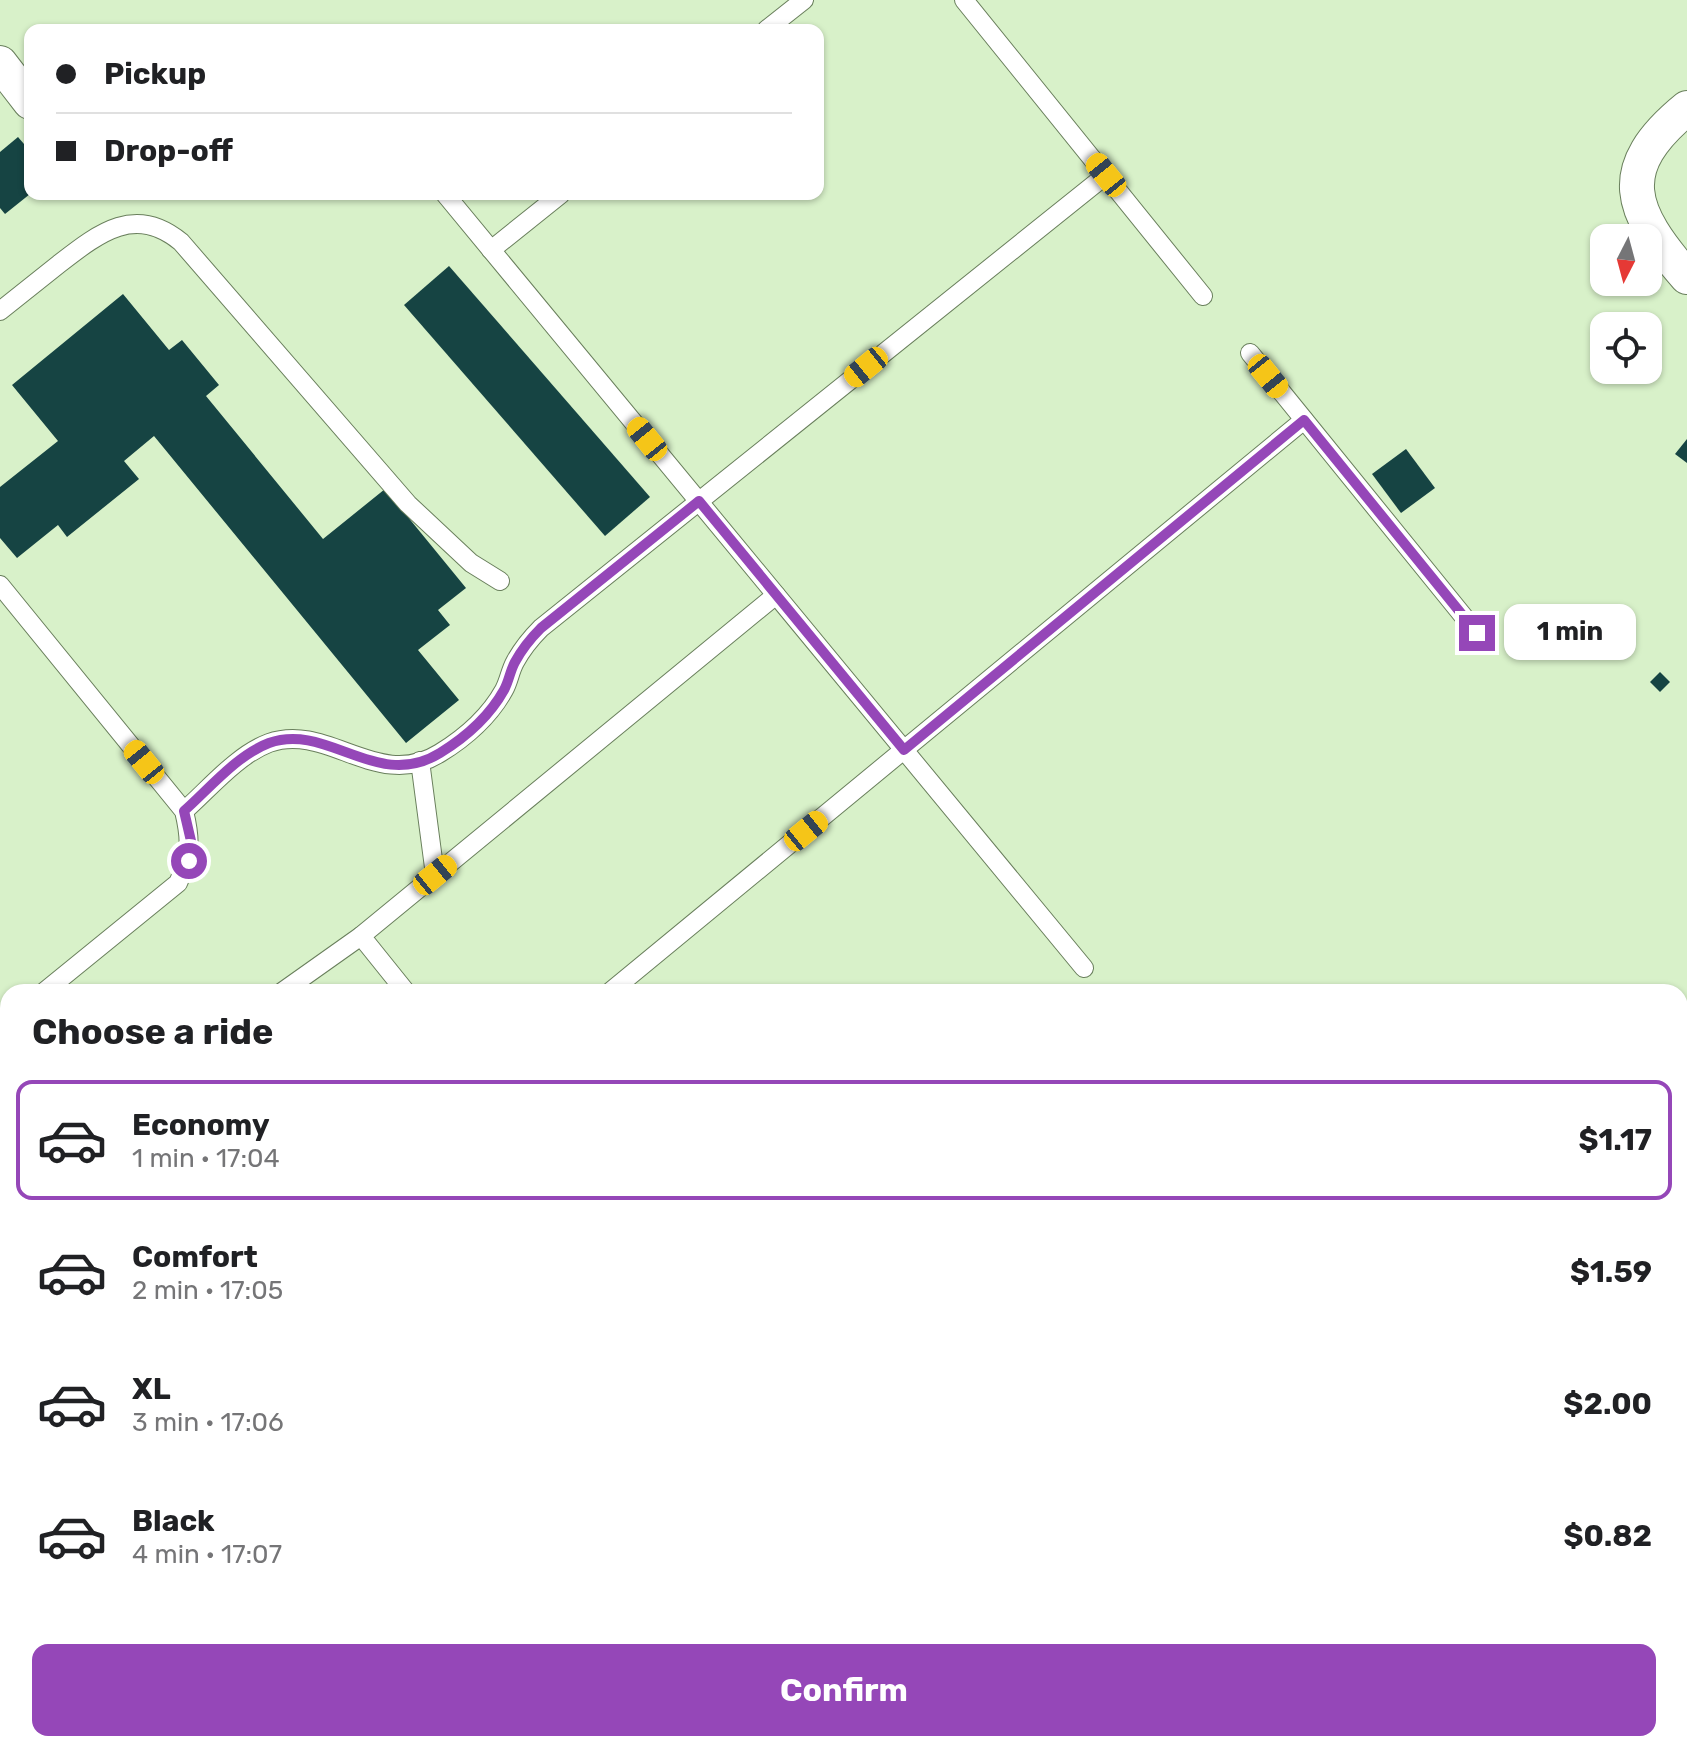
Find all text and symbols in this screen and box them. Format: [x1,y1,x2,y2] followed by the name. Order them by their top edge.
[104,56,206,92] text: Pickup
[104,133,233,169] text: Drop-off
[1082,149,1130,201] car
[1590,224,1662,296] north arrow
[1590,224,1662,384] map controls
[1590,312,1662,384] button: locate
[840,343,892,391] car
[1244,350,1292,402] car
[623,413,671,465] car
[1505,605,1637,661] callout: 1 min
[1459,615,1495,651] route end
[1537,616,1603,647] text: 1 min
[120,736,168,788] car
[780,807,832,855] car
[171,843,207,879] route start
[409,851,461,899] car
[32,1010,273,1053] text: Choose a ride
[36,1104,108,1176] icon: car
[132,1107,270,1143] text: Economy
[1578,1122,1652,1158] text: $1.17
[132,1143,280,1174] text: 1 min · 17:04
[36,1236,108,1308] icon: car
[132,1239,258,1275] text: Comfort
[1570,1254,1652,1290] text: $1.59
[132,1275,283,1306] text: 2 min · 17:05
[36,1368,108,1440] icon: car
[132,1371,171,1407] text: XL
[1563,1386,1652,1422] text: $2.00
[132,1407,284,1438] text: 3 min · 17:06
[36,1500,108,1572] icon: car
[132,1503,215,1539] text: Black
[1564,1518,1652,1554] text: $0.82
[132,1539,282,1570] text: 4 min · 17:07
[32,1644,1656,1736] button: Confirm

